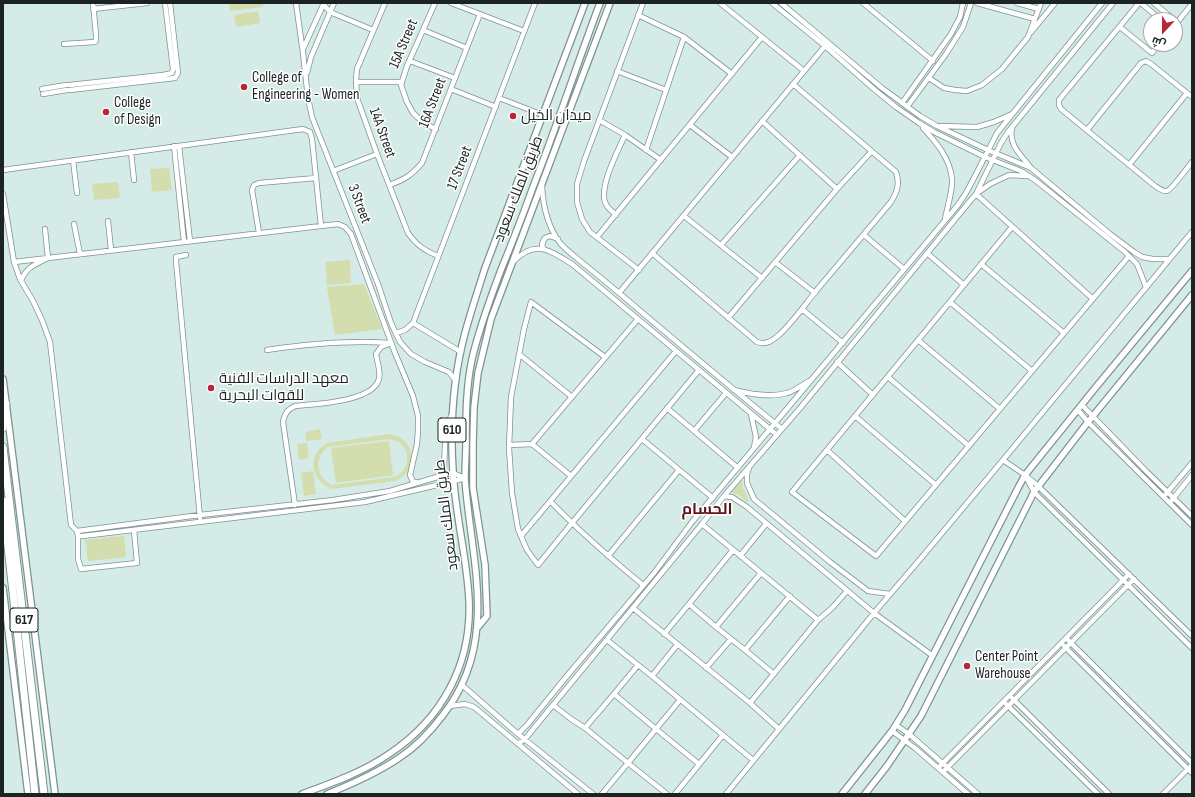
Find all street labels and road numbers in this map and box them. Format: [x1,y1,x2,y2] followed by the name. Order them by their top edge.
[386,17,422,71] street label: 15A Street
[415,75,451,131] street label: 16A Street
[365,106,399,160] street label: 14A Street
[491,133,547,245] street label: طريق الملك سعود
[443,144,477,192] street label: 17 Street
[343,182,375,226] street label: 3 Street
[438,418,466,442] road number: 610
[431,458,463,572] street label: طريق الملك سعود
[10,608,38,632] road number: 617

